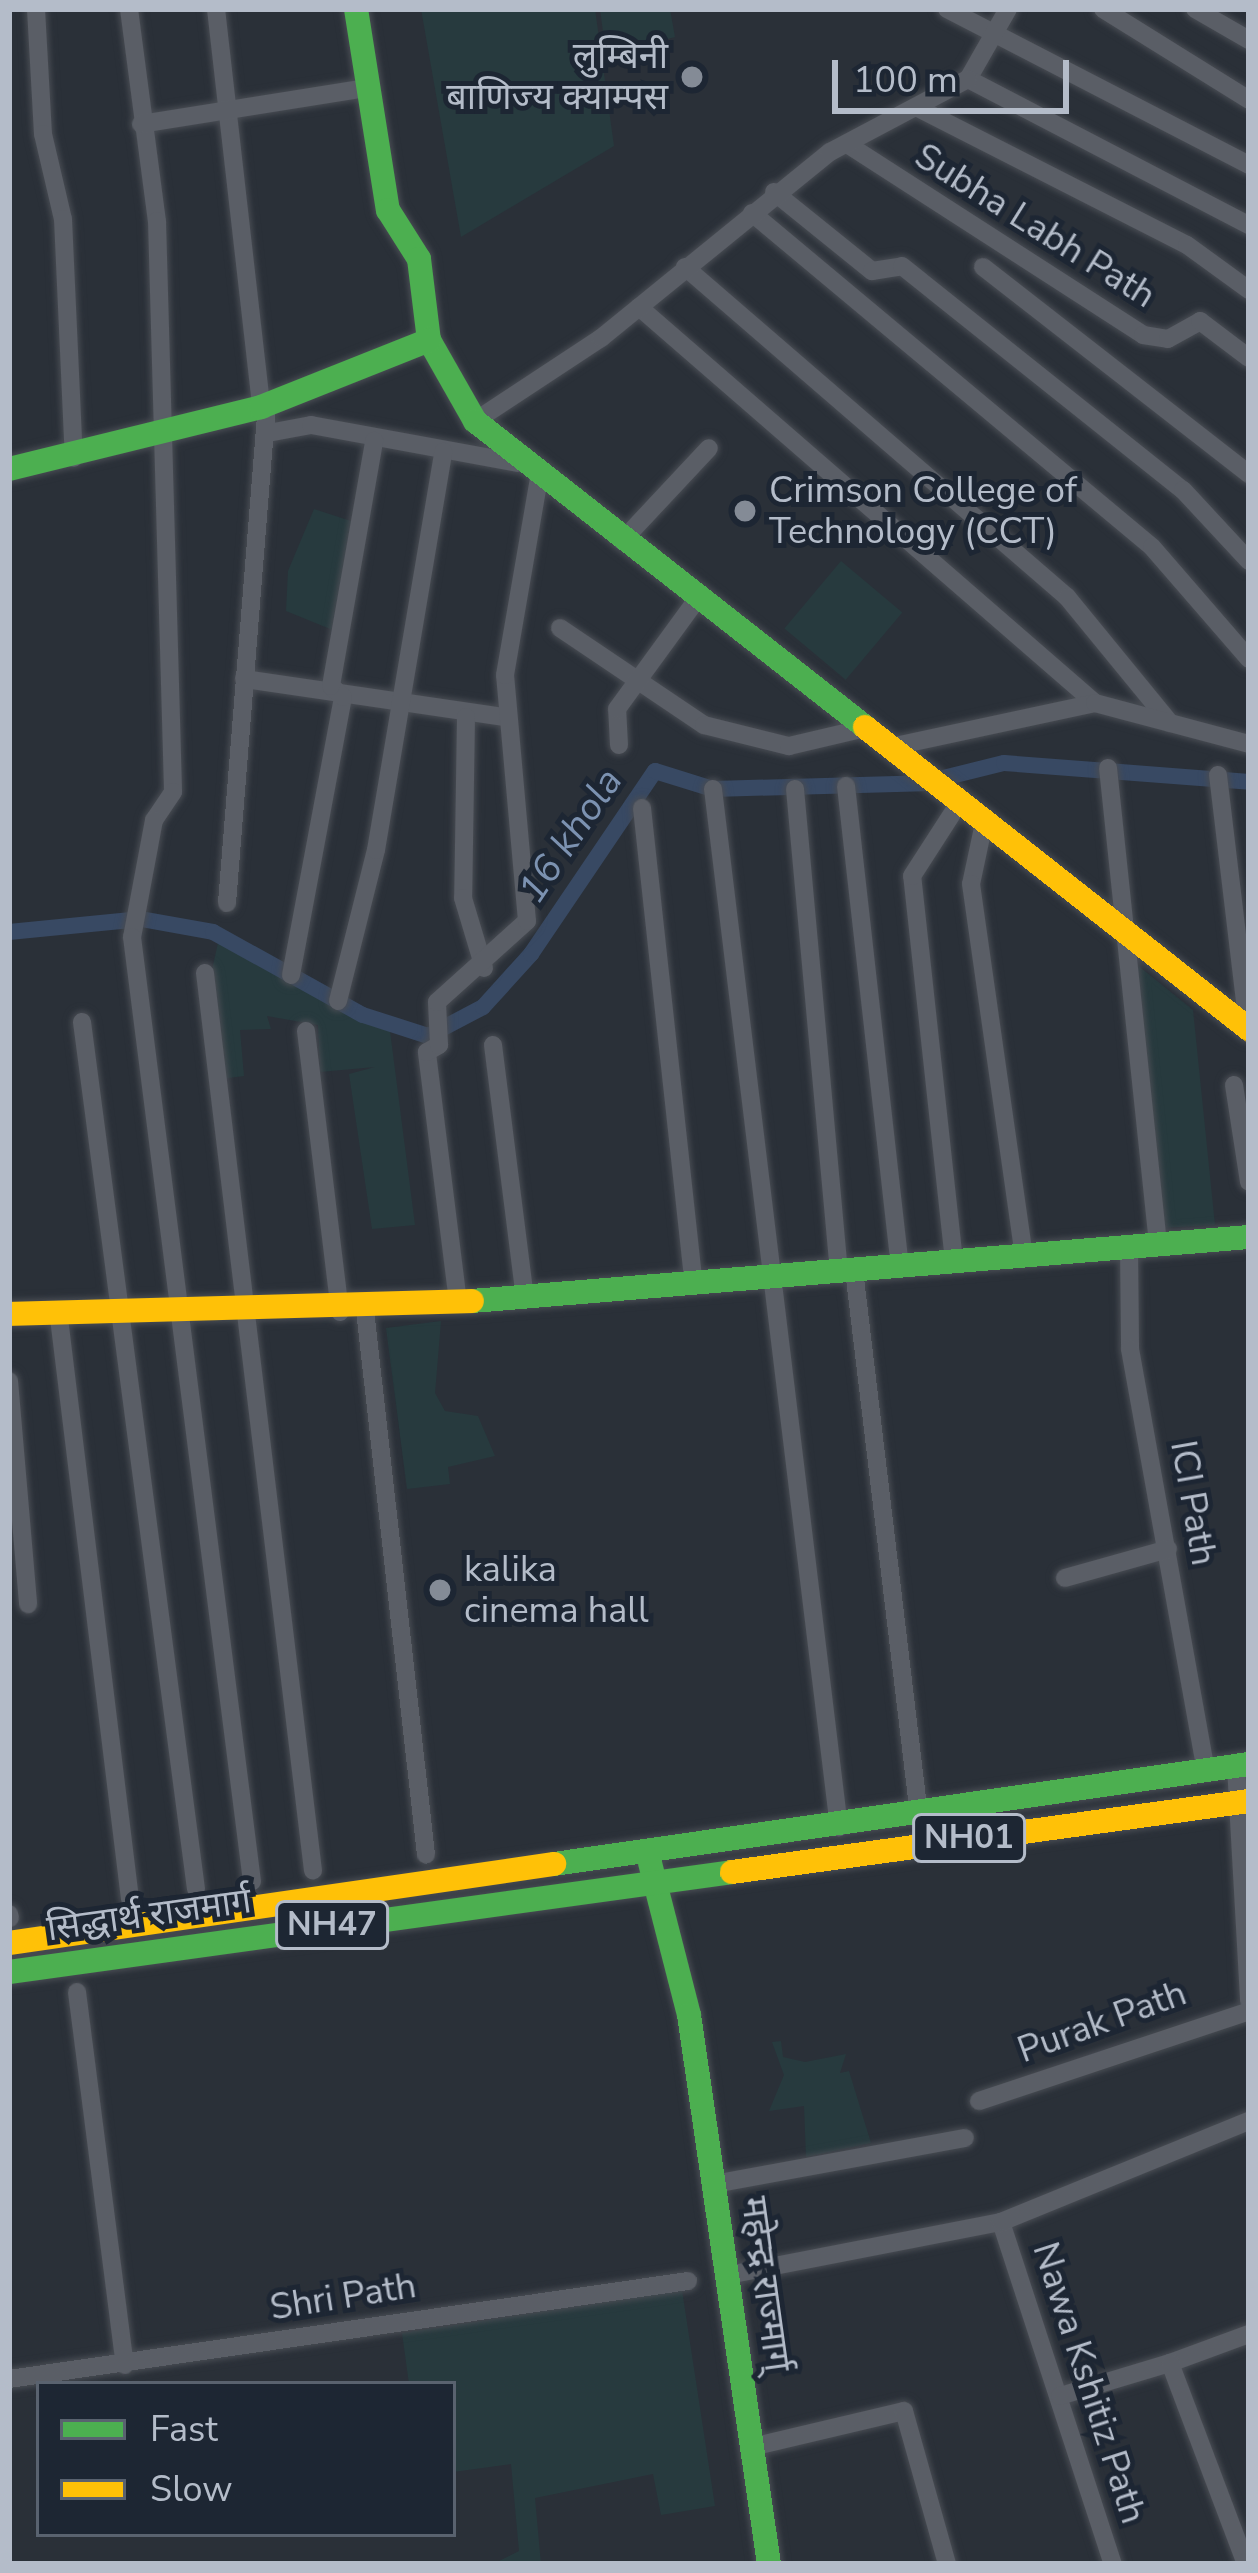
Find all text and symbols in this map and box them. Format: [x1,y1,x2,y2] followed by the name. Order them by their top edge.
[446,34,668,119] place label: लुम्बिनी बाणिज्य क्याम्पस
[838,36,1075,110] scale bar
[853,56,958,105] text: 100 m
[679,64,705,90] marker: लुम्बिनी बाणिज्य क्याम्पस
[907,135,1163,317] street label: Subha Labh Path
[769,468,1077,553] place label: Crimson College of Technology (CCT)
[732,498,758,524] marker: Crimson College of Technology (CCT)
[509,760,633,912] water label: 16 khola
[1161,1437,1225,1569] street label: ICI Path
[464,1547,649,1632] place label: kalika cinema hall
[427,1577,453,1603] marker: kalika cinema hall
[912,1811,1026,1865] road number: NH01
[44,1879,254,1951] street label: सिद्धार्थ राजमार्ग
[275,1898,389,1952] road number: NH47
[1012,1972,1192,2072] street label: Purak Path
[731,2194,799,2374] street label: महेन्द्र राज्मार्ग्
[1023,2237,1155,2529] street label: Nawa Kshitiz Path
[267,2264,419,2330] street label: Shri Path
[36,2381,456,2537] legend
[150,2405,218,2454] text: Fast
[150,2465,233,2514] text: Slow

